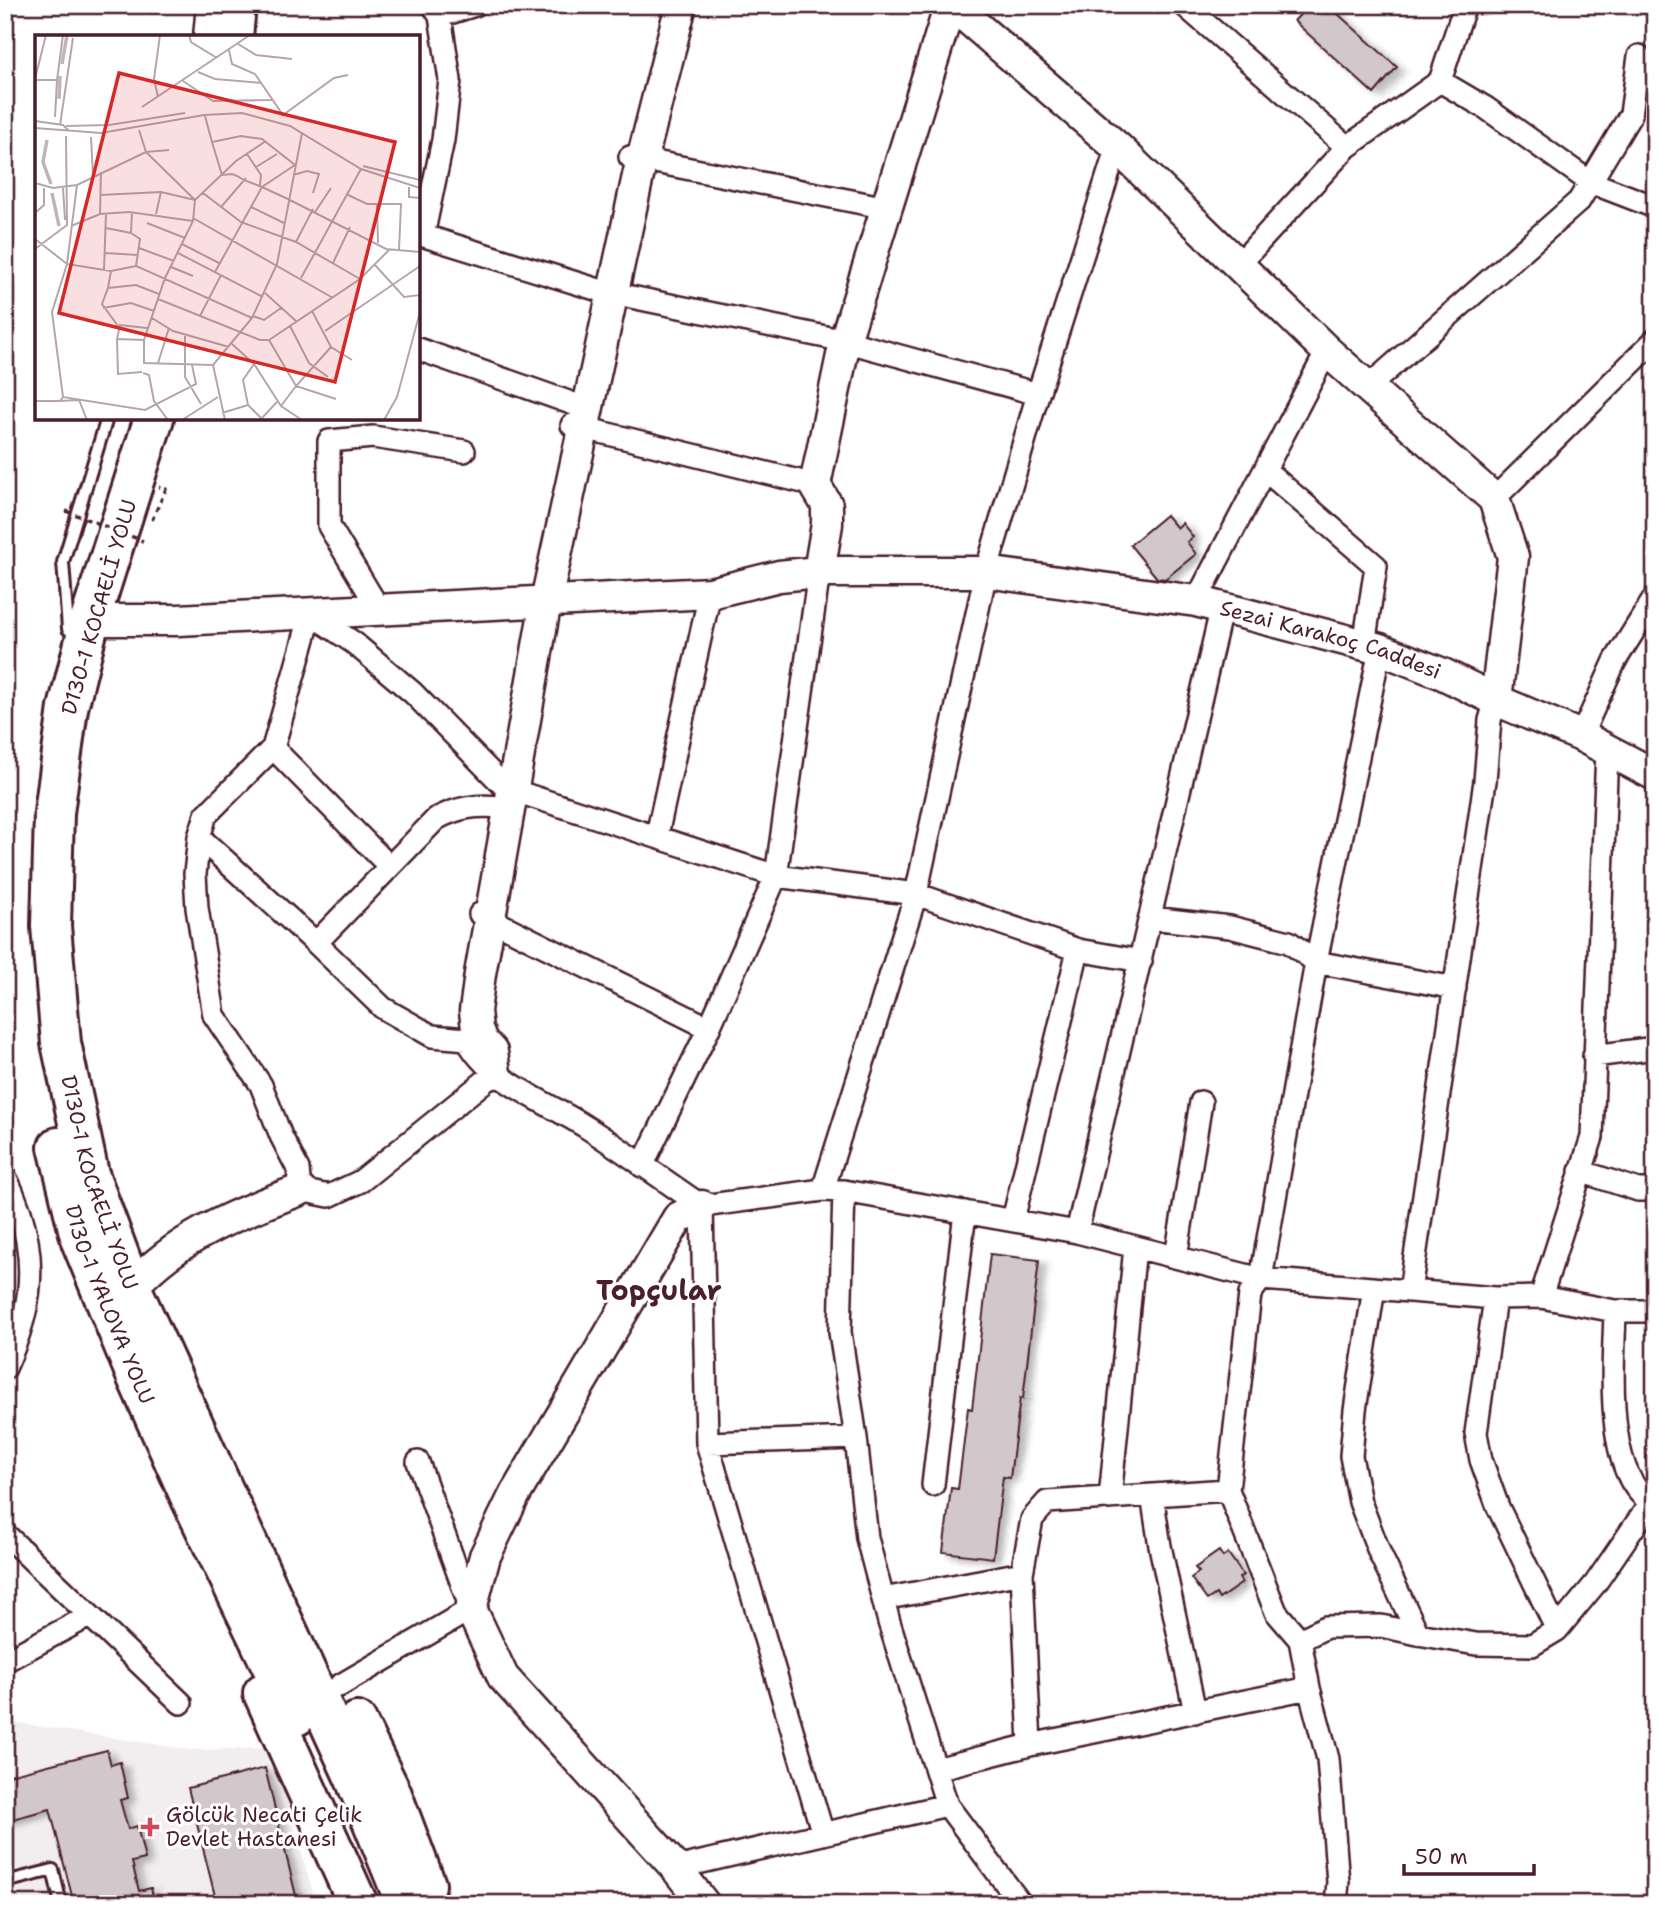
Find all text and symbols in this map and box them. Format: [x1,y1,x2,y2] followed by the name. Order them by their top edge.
[35,35,420,420] inset map
[55,496,143,718] street label: D130-1 KOCAELİ YOLU
[1217,594,1445,686] street label: Sezai Karakoç Caddesi
[54,1073,145,1294] street label: D130-1 KOCAELİ YOLU
[59,1202,161,1408] street label: D130-1 YALOVA YOLU
[596,1271,722,1309] district label: Topçular
[166,1801,362,1853] place label: Gölcük Necati Çelik Devlet Hastanesi
[140,1817,160,1837] marker: Gölcük Necati Çelik Devlet Hastanesi
[1404,1832,1534,1876] scale bar
[1415,1843,1468,1871] text: 50 m

